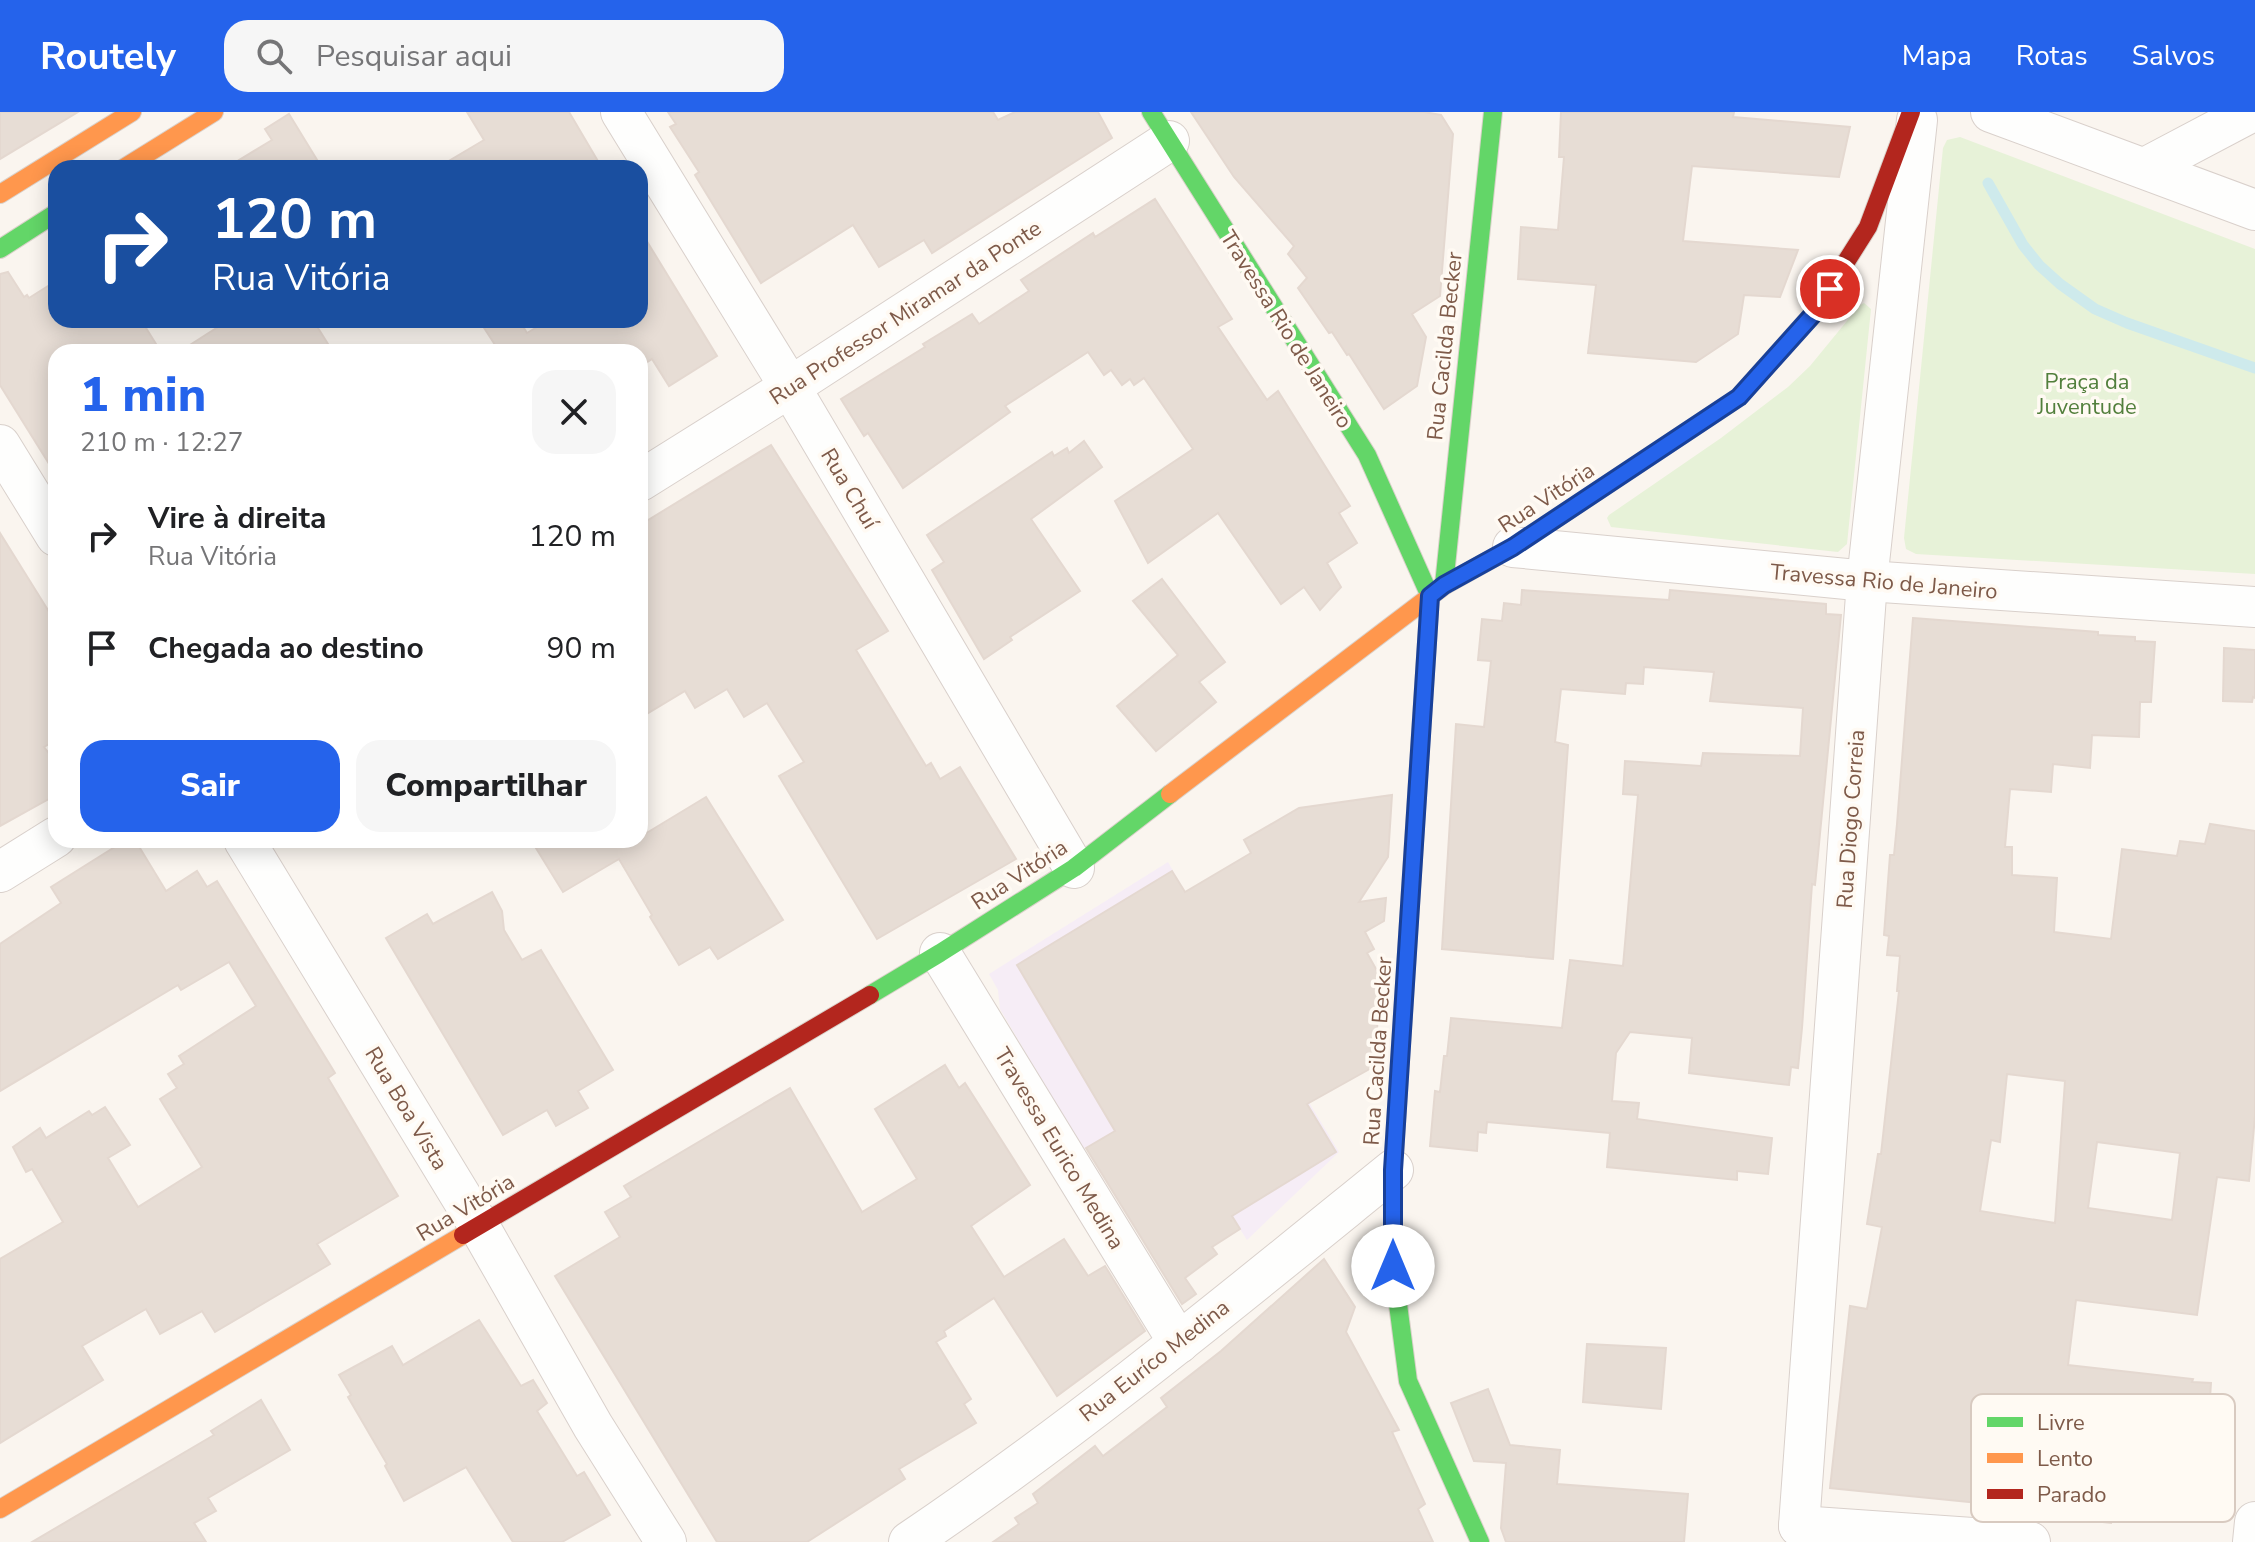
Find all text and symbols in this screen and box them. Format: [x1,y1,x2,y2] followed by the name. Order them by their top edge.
[224,20,784,92] search box
[40,31,176,82] text: Routely
[252,34,296,78] icon: search
[316,36,512,77] text: Pesquisar aqui
[1902,37,1972,75] text: Mapa
[2016,37,2088,75] text: Rotas
[2132,37,2215,75] text: Salvos
[212,181,377,258] text: 120 m
[80,192,184,296] icon: right
[764,214,1047,412] street label: Rua Professor Miramar da Ponte
[1213,225,1359,434] street label: Travessa Rio de Janeiro
[1420,250,1470,442] street label: Rua Cacilda Becker
[212,254,391,303] text: Rua Vitória
[1796,255,1864,323] pin
[1808,267,1852,311] icon: arrive
[80,362,206,428] text: 1 min
[2036,367,2137,422] park label: Praça da Juventude
[532,370,616,454] button: close
[80,425,243,460] text: 210 m · 12:27
[813,443,886,536] street label: Rua Chuí
[1493,456,1600,540] street label: Rua Vitória
[148,498,326,539] text: Vire à direita
[80,514,124,558] icon: right
[529,516,616,557] text: 120 m
[148,539,277,574] text: Rua Vitória
[1769,557,1999,607] street label: Travessa Rio de Janeiro
[80,626,124,670] icon: arrive
[148,628,424,669] text: Chegada ao destino
[547,628,616,669] text: 90 m
[1830,729,1872,909] street label: Rua Diogo Correia
[80,740,340,832] button: Sair
[356,740,616,832] button: Compartilhar
[966,833,1073,917] street label: Rua Vitória
[1356,955,1400,1147] street label: Rua Cacilda Becker
[358,1041,455,1176] street label: Rua Boa Vista
[987,1042,1131,1255] street label: Travessa Eurico Medina
[411,1167,520,1249] street label: Rua Vitória
[1351,1224,1435,1308] position arrow
[1073,1293,1236,1429] street label: Rua Euríco Medina
[1971,1394,2235,1522] legend
[2037,1408,2085,1438] text: Livre
[2037,1444,2093,1474] text: Lento
[2037,1480,2107,1510] text: Parado

